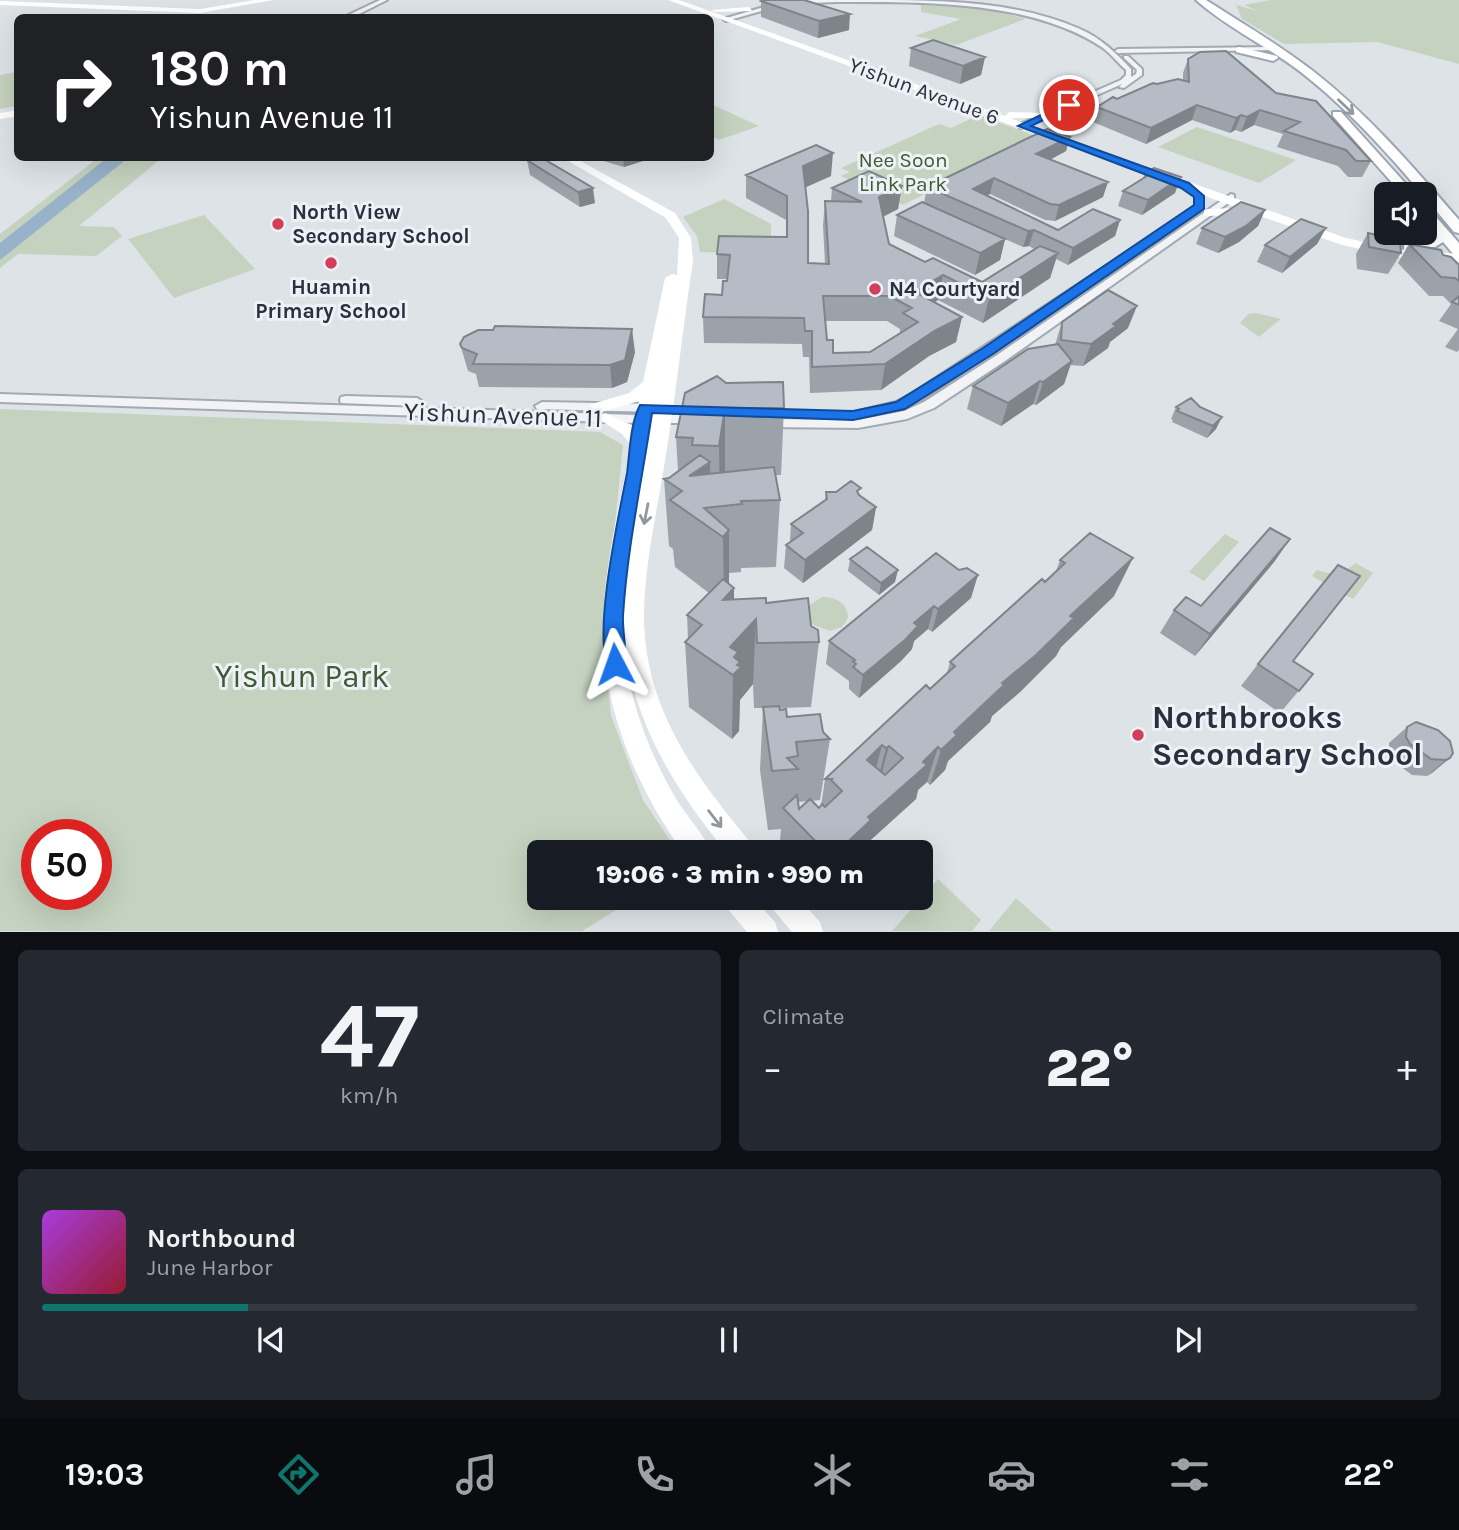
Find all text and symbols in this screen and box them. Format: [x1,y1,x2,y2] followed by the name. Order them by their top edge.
[150,40,289,97] text: 180 m
[35,42,126,133] icon: right
[846,53,1002,129] street label: Yishun Avenue 6
[1039,75,1099,135] pin
[1050,86,1088,124] icon: arrive
[1337,98,1354,115] one-way arrow
[150,99,394,136] text: Yishun Avenue 11
[858,148,948,196] park label: Nee Soon Link Park
[1374,182,1437,245] map controls
[1374,182,1437,245] button: sound
[292,200,470,248] place label: North View Secondary School
[270,216,286,232] marker: North View Secondary School
[323,255,339,271] marker: Huamin Primary School
[255,275,407,323] place label: Huamin Primary School
[889,277,1021,301] place label: N4 Courtyard
[867,281,883,297] marker: N4 Courtyard
[404,396,602,434] street label: Yishun Avenue 11
[639,502,653,525] one-way arrow
[578,627,652,701] position arrow
[215,658,389,695] park label: Yishun Park
[1152,699,1423,773] place label: Northbrooks Secondary School
[1130,727,1146,743] marker: Northbrooks Secondary School
[708,809,723,827] one-way arrow
[21,819,112,910] speed limit sign: 50
[596,859,864,890] text: 19:06 · 3 min · 990 m
[320,983,419,1089] text: 47
[763,1003,845,1030] text: Climate
[1045,1038,1134,1099] text: 22°
[763,1046,782,1091] text: −
[1397,1046,1417,1091] text: +
[340,1082,398,1109] text: km/h
[147,1223,296,1254] text: Northbound
[147,1254,272,1281] text: June Harbor
[252,1321,290,1359] icon: previous
[710,1321,748,1359] icon: pause
[1169,1321,1207,1359] icon: next
[274,1450,323,1499] icon: directions
[452,1450,501,1499] icon: music
[630,1450,679,1499] icon: phone
[808,1450,857,1499] icon: climate
[987,1450,1036,1499] icon: car
[1165,1450,1214,1499] icon: filters
[65,1456,144,1493] text: 19:03
[1343,1456,1394,1493] text: 22°

